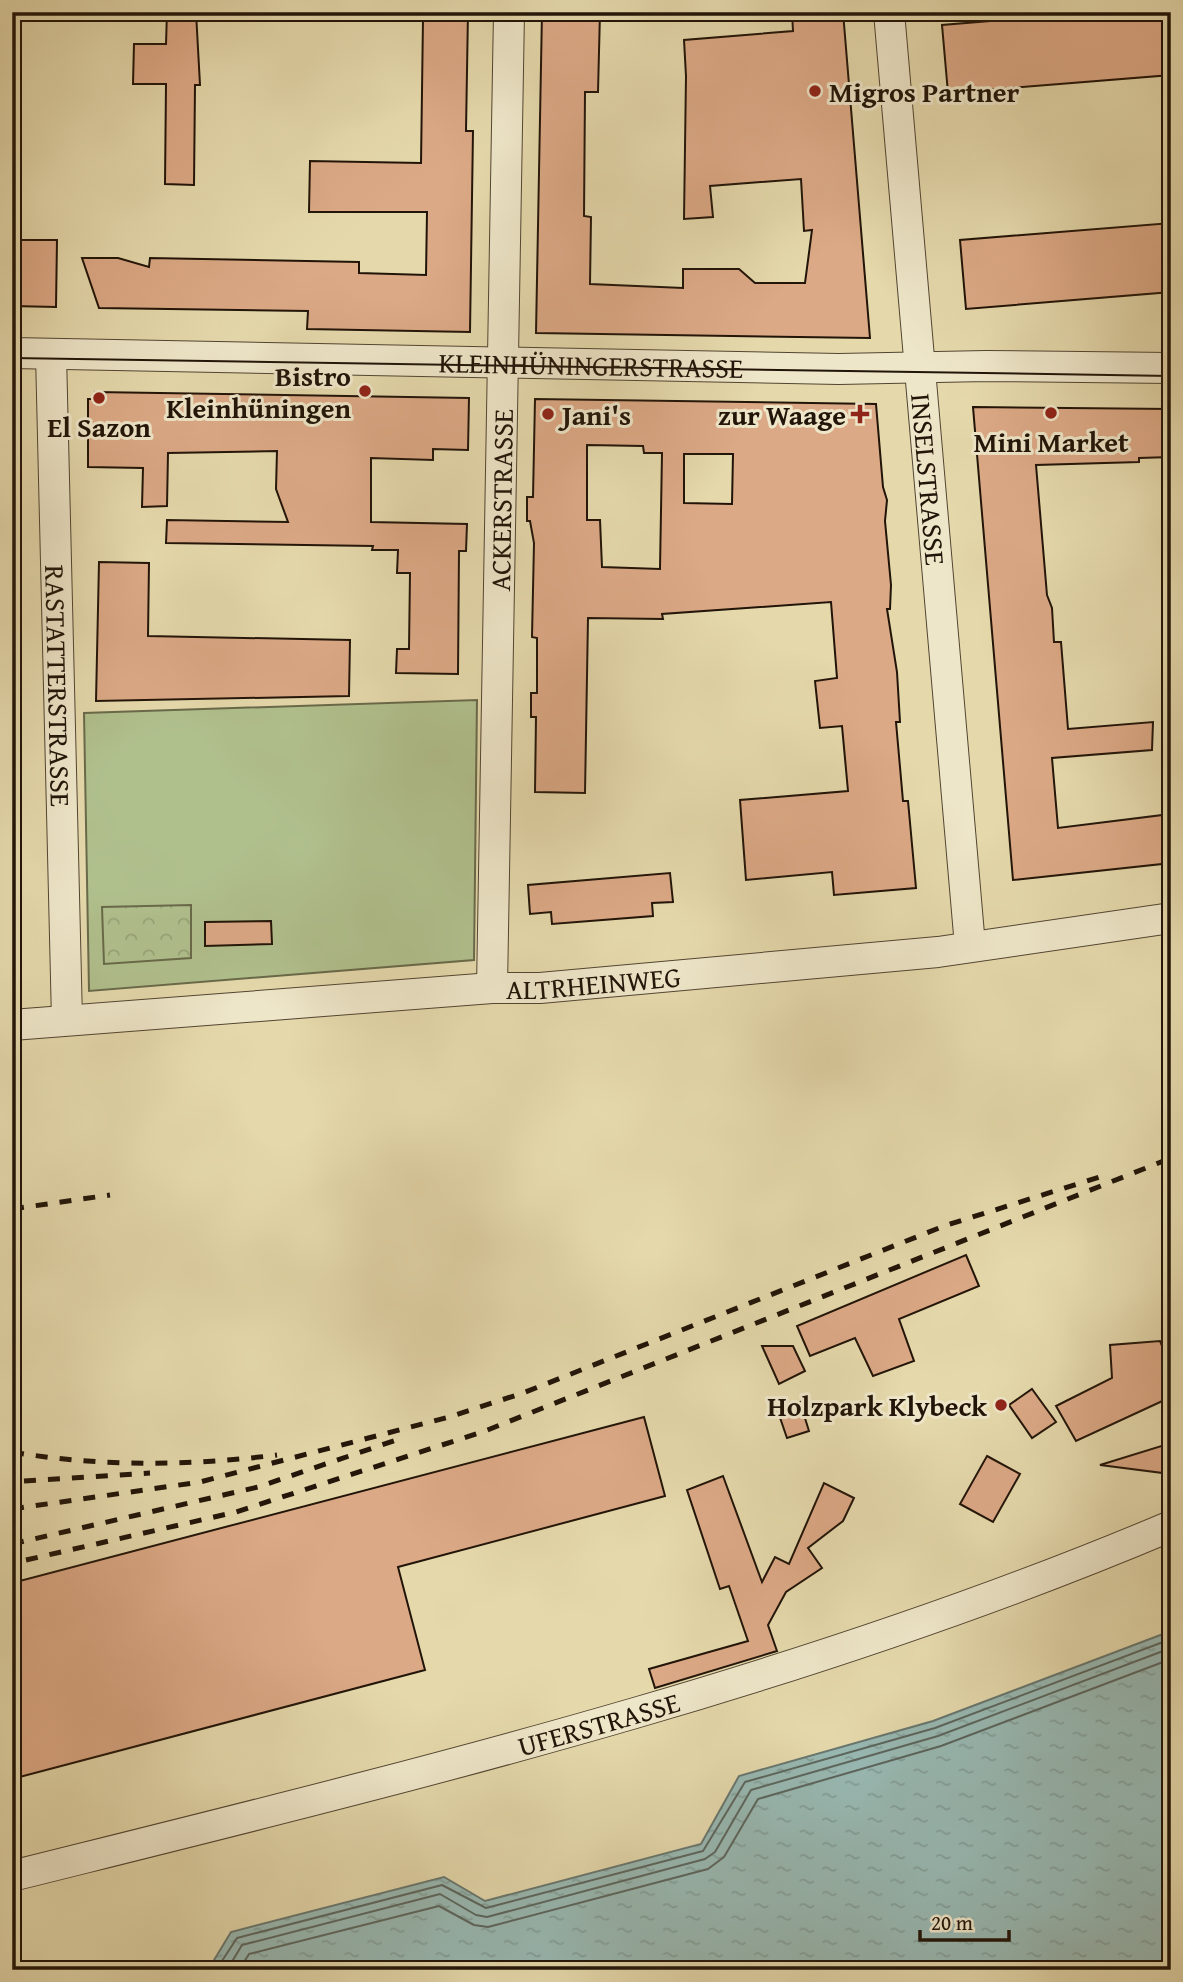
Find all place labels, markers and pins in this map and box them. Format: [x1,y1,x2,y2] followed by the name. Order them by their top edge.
[829,71,1019,112] place label: Migros Partner
[807,83,823,99] marker: Migros Partner
[166,355,351,428] place label: Bistro Kleinhüningen
[357,383,373,399] marker: Bistro Kleinhüningen
[91,390,107,406] marker: El Sazon
[558,394,631,435] place label: Jani's
[718,394,846,435] place label: zur Waage
[1043,405,1059,421] marker: Mini Market
[47,406,151,447] place label: El Sazon
[540,406,556,422] marker: Jani's
[852,406,868,422] marker: zur Waage
[973,421,1129,462] place label: Mini Market
[767,1385,988,1426] place label: Holzpark Klybeck
[993,1397,1009,1413] marker: Holzpark Klybeck

